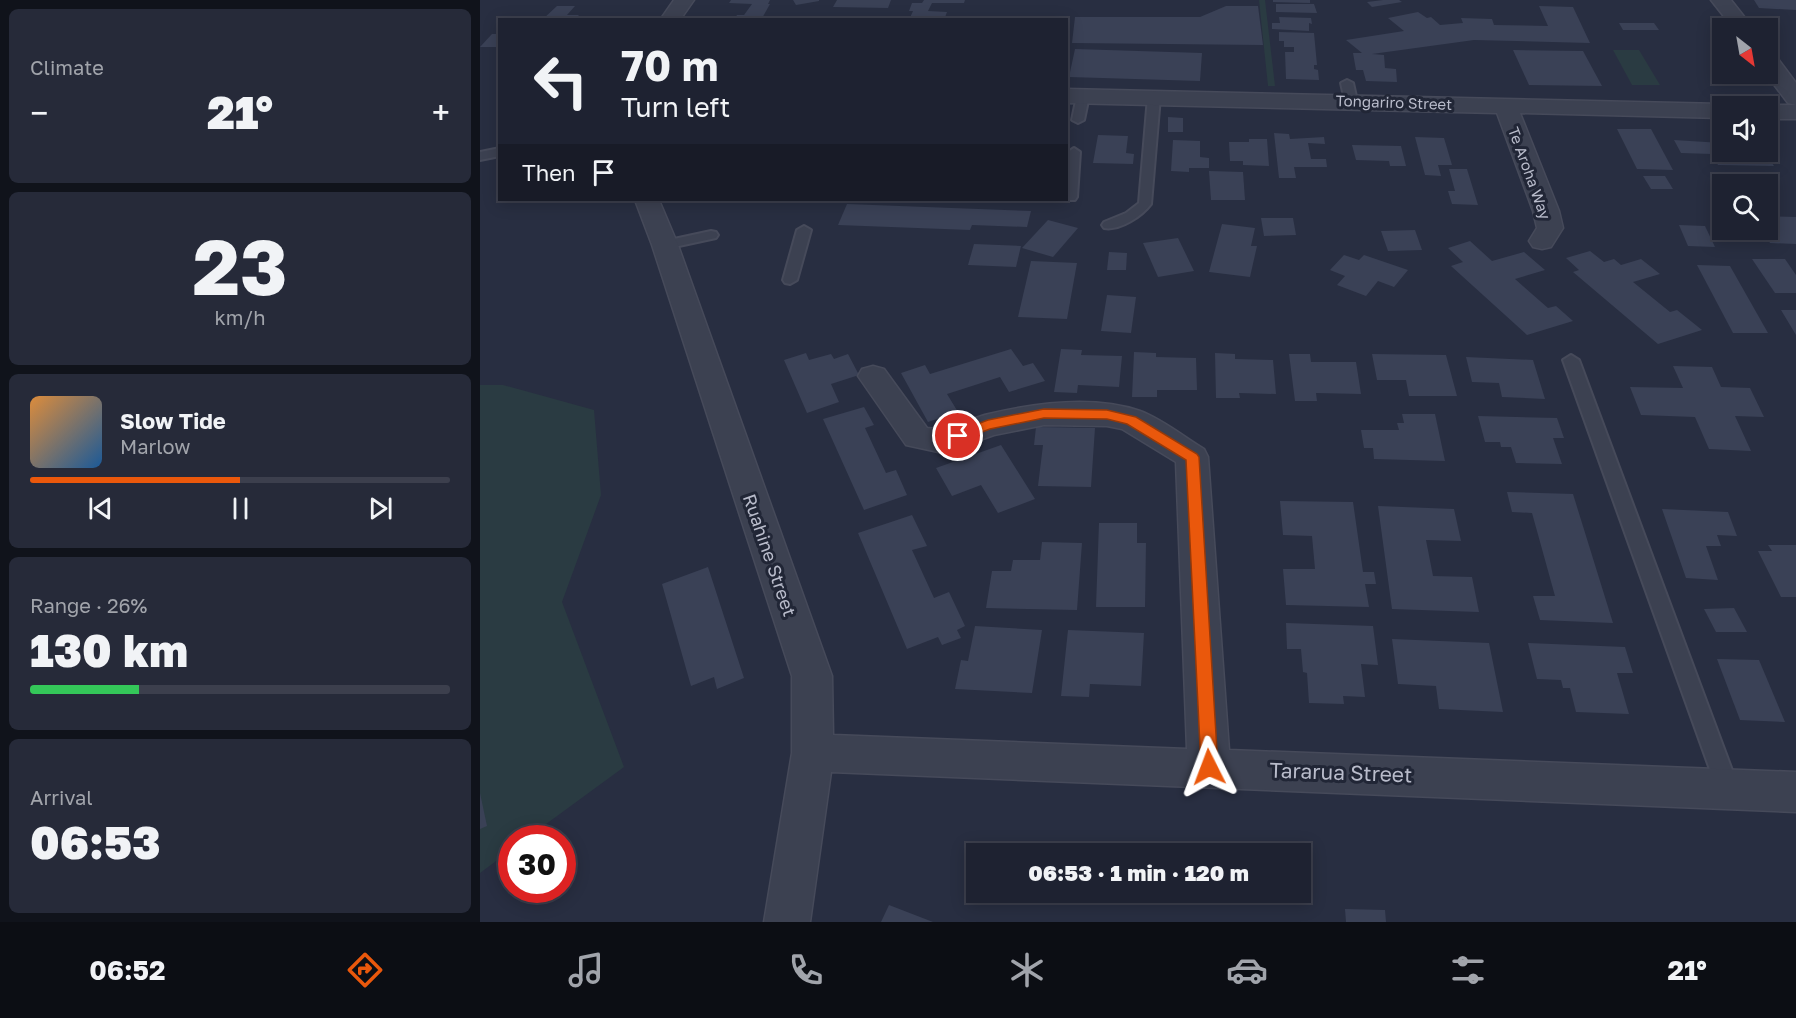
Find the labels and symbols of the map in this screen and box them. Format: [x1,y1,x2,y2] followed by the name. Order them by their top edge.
[1712,18,1778,84] north arrow
[1335,91,1453,113] street label: Tongariro Street
[1505,124,1555,222] street label: Te Aroha Way
[932,410,983,461] pin
[739,491,801,619] street label: Ruahine Street
[1177,735,1241,799] position arrow
[1269,757,1413,787] street label: Tararua Street
[498,825,576,903] speed limit sign: 30

